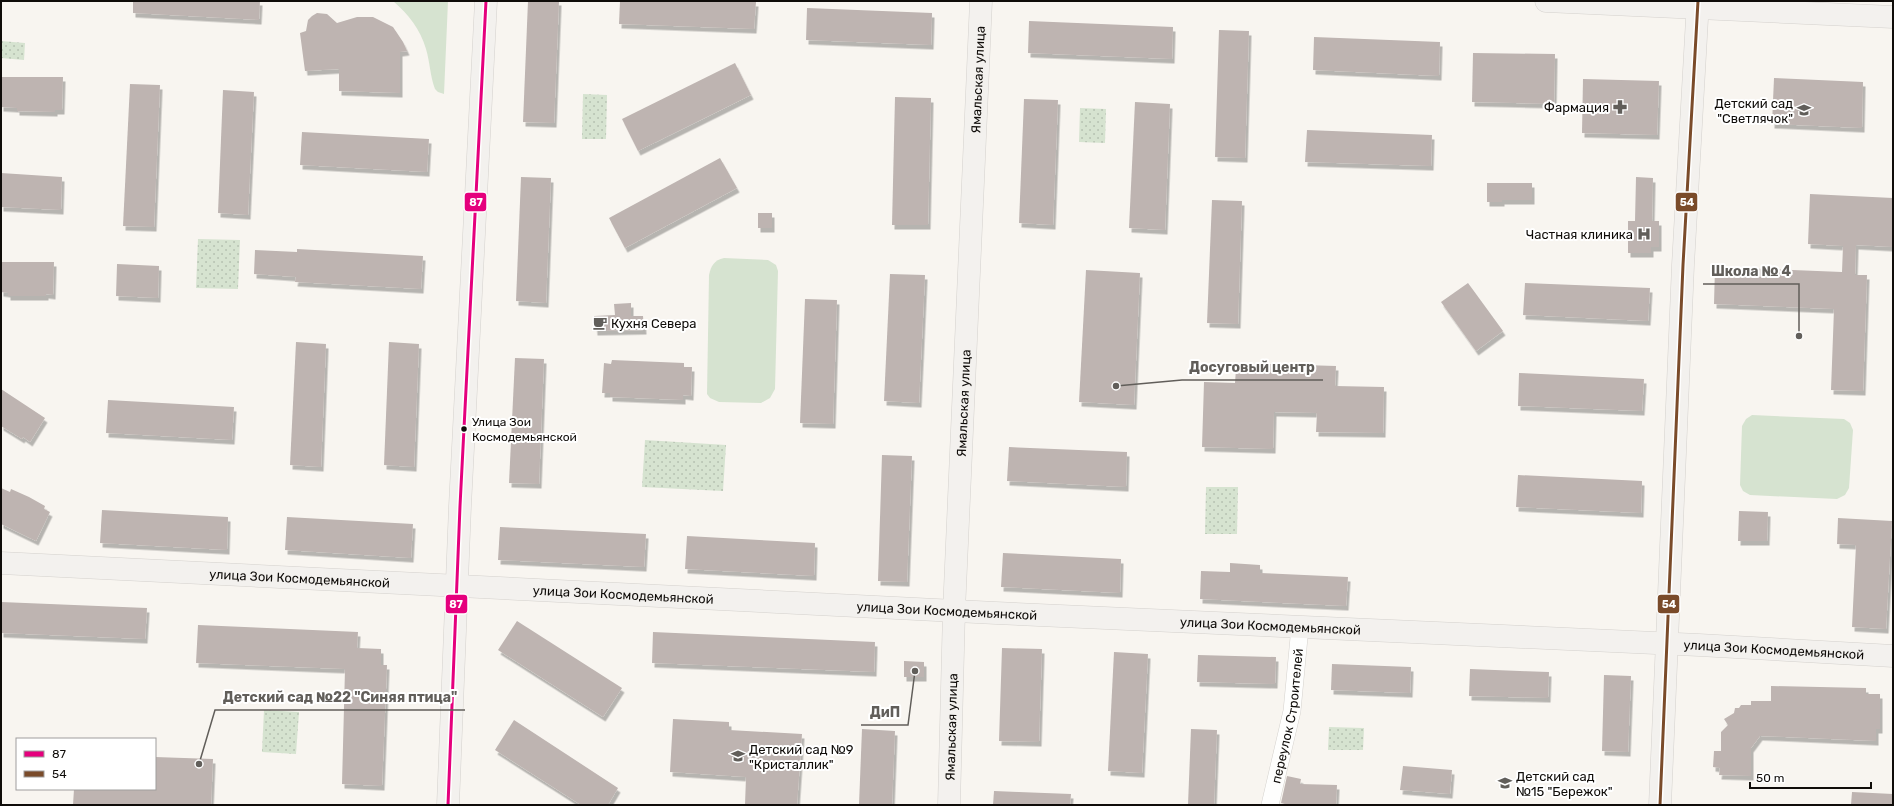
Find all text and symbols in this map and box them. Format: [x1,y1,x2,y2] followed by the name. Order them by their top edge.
[968,25,987,134] street label: Ямальская улица
[1715,96,1793,126] place label: Детский сад "Светлячок"
[1612,99,1628,115] pharmacy icon: Фармация
[1544,100,1609,115] place label: Фармация
[1796,102,1812,118] school or university icon: Детский сад "Светлячок"
[464,192,487,212] line badge: 87
[1675,192,1698,212] line badge: 54
[469,196,484,209] text: 87
[1680,196,1695,209] text: 54
[1636,226,1652,242] hospital icon: Частная клиника
[1526,227,1633,242] place label: Частная клиника
[1703,258,1799,284] callout: Школа № 4
[1711,263,1791,280] text: Школа № 4
[592,315,608,331] cafe icon: Кухня Севера
[611,316,696,331] place label: Кухня Севера
[953,349,973,457] street label: Ямальская улица
[1182,354,1323,380] callout: Досуговый центр
[1189,359,1315,376] text: Досуговый центр
[472,415,577,444] place label: Улица Зои Космодемьянской
[459,424,469,434] marker: Улица Зои Космодемьянской
[209,566,390,590] street label: улица Зои Космодемьянской
[532,582,714,606] street label: улица Зои Космодемьянской
[445,594,468,614] line badge: 87
[1657,594,1680,614] line badge: 54
[449,598,464,611] text: 87
[856,598,1038,622] street label: улица Зои Космодемьянской
[1662,598,1677,611] text: 54
[1180,614,1361,637] street label: улица Зои Космодемьянской
[1683,637,1865,662] street label: улица Зои Космодемьянской
[1268,648,1305,785] street label: переулок Строителей
[942,673,960,781] street label: Ямальская улица
[215,684,465,710] callout: Детский сад №22 "Синяя птица"
[223,689,457,706] text: Детский сад №22 "Синяя птица"
[861,699,908,725] callout: ДиП
[870,704,900,721] text: ДиП
[16,738,156,790] legend
[749,742,854,772] place label: Детский сад №9 "Кристаллик"
[52,747,66,761] text: 87
[730,748,746,764] school or university icon: Детский сад №9 "Кристаллик"
[1750,764,1871,790] scale bar
[52,767,67,781] text: 54
[1516,769,1613,799] place label: Детский сад №15 "Бережок"
[1756,771,1784,785] text: 50 m
[1497,775,1513,791] school or university icon: Детский сад №15 "Бережок"

